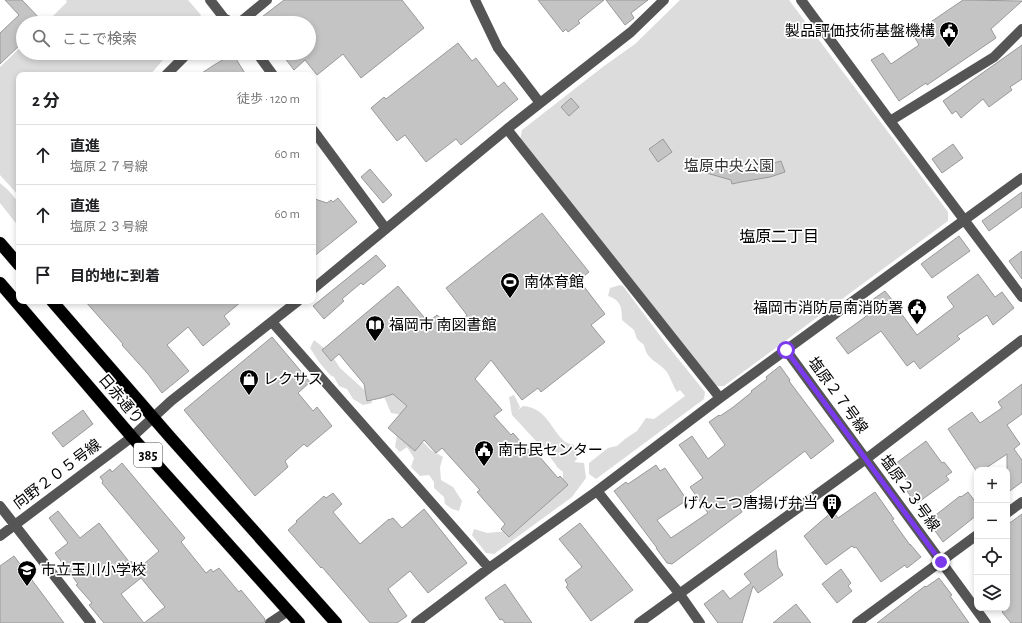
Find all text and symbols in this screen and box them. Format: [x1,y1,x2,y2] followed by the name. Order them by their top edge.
[16,16,316,60] search box
[938,20,960,48] public building icon: 製品評価技術基盤機構
[785,22,935,39] place label: 製品評価技術基盤機構
[30,27,52,49] icon: search
[62,32,137,47] text: ここで検索
[32,92,60,109] text: 2 分
[237,93,300,106] text: 徒歩 · 120 m
[70,139,100,154] text: 直進
[32,144,54,166] icon: ahead
[274,148,300,161] text: 60 m
[684,157,774,174] park label: 塩原中央公園
[70,161,148,174] text: 塩原２７号線
[70,199,100,214] text: 直進
[32,204,54,226] icon: ahead
[274,208,300,221] text: 60 m
[70,221,148,234] text: 塩原２３号線
[739,228,819,245] district label: 塩原二丁目
[32,264,54,286] icon: arrive
[70,269,160,284] text: 目的地に到着
[499,271,521,299] sports icon: 南体育館
[524,274,584,290] place label: 南体育館
[906,297,928,325] public building icon: 福岡市消防局南消防署
[753,300,903,316] place label: 福岡市消防局南消防署
[364,314,386,342] library icon: 福岡市 南図書館
[389,317,496,333] place label: 福岡市 南図書館
[777,341,795,359] route start
[805,353,872,436] street label: 塩原２７号線
[238,368,260,396] shop icon: レクサス
[96,371,146,427] street label: 日赤通り
[263,371,323,387] place label: レクサス
[10,436,104,512] street label: 向野２０５号線
[473,439,495,467] public building icon: 南市民センター
[498,442,603,458] place label: 南市民センター
[134,443,162,467] road number: 385
[877,451,944,534] street label: 塩原２３号線
[974,467,1010,611] map controls
[974,467,1010,503] button: +
[821,492,843,520] building icon: げんこつ唐揚げ弁当
[683,495,818,511] place label: げんこつ唐揚げ弁当
[974,503,1010,539] button: −
[974,539,1010,575] button: locate
[932,553,950,571] route end
[16,559,38,587] school or university icon: 市立玉川小学校
[41,562,146,578] place label: 市立玉川小学校
[974,575,1010,611] button: layers

